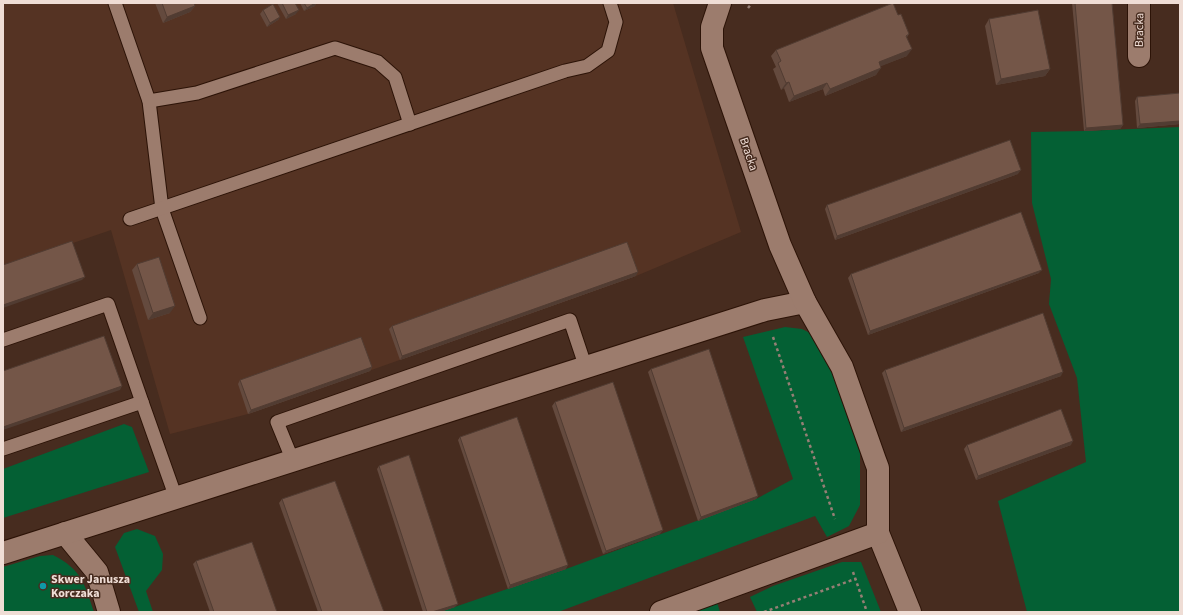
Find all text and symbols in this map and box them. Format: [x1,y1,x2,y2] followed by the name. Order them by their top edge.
[1131,13,1148,47] street label: Bracka
[735,135,762,173] street label: Bracka
[51,571,130,602] place label: Skwer Janusza Korczaka
[38,581,48,591] marker: Skwer Janusza Korczaka

